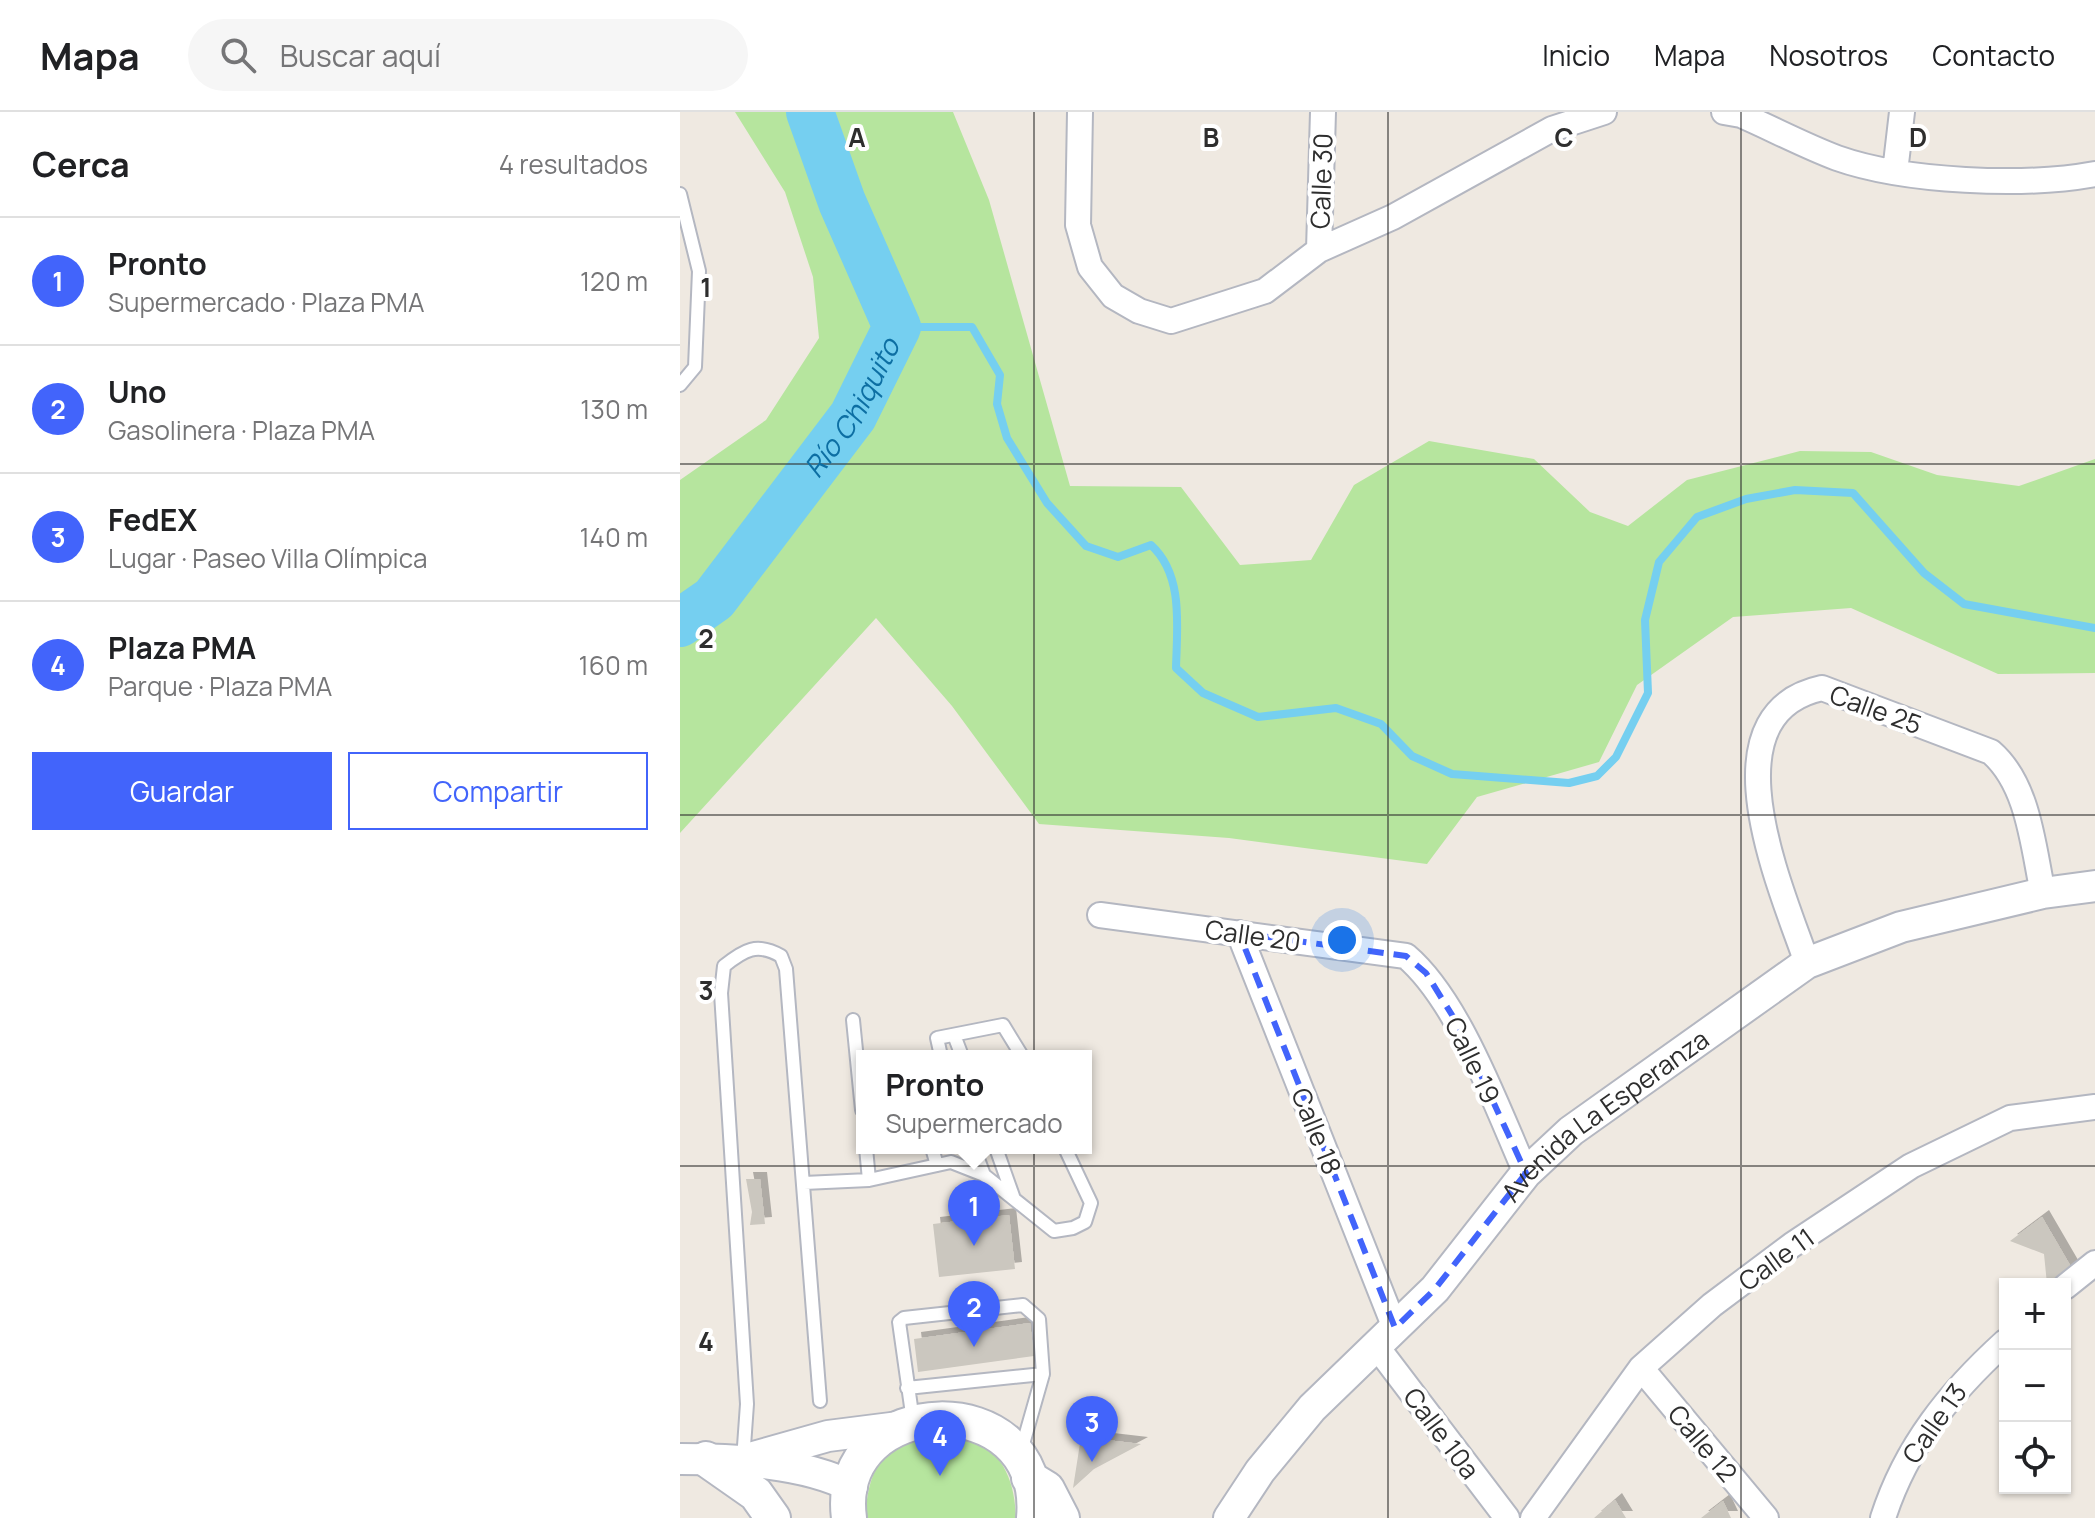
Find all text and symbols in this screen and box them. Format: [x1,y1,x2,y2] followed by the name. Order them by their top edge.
[188,19,748,91] search box
[40,29,140,81] text: Mapa
[216,33,260,77] icon: search
[280,35,441,76] text: Buscar aquí
[1542,36,1610,74] text: Inicio
[1654,36,1725,74] text: Mapa
[1769,36,1888,74] text: Nosotros
[1932,36,2055,74] text: Contacto
[848,119,866,155] text: A
[1203,119,1219,155] text: B
[1554,119,1574,155] text: C
[1909,119,1927,155] text: D
[1301,132,1341,230] street label: Calle 30
[32,141,130,187] text: Cerca
[499,146,648,182] text: 4 resultados
[108,243,207,284] text: Pronto
[52,263,64,299] text: 1
[580,263,648,299] text: 120 m
[700,269,712,305] text: 1
[108,284,424,320] text: Supermercado · Plaza PMA
[794,330,908,485] water label: Río Chiquito
[108,371,167,412] text: Uno
[50,391,66,427] text: 2
[580,391,648,427] text: 130 m
[108,412,375,448] text: Gasolinera · Plaza PMA
[108,499,197,540] text: FedEX
[50,519,66,555] text: 3
[579,519,648,555] text: 140 m
[108,540,427,576] text: Lugar · Paseo Villa Olímpica
[698,620,714,656] text: 2
[108,627,256,668] text: Plaza PMA
[50,647,66,683] text: 4
[579,647,648,683] text: 160 m
[108,668,332,704] text: Parque · Plaza PMA
[1825,676,1927,742] street label: Calle 25
[32,752,332,830] button: Guardar
[348,752,648,830] button: Compartir
[1203,910,1303,960] street label: Calle 20
[1322,920,1362,960] your location
[698,972,714,1008] text: 3
[1437,1011,1509,1109] street label: Calle 19
[1492,1021,1716,1209] street label: Avenida La Esperanza
[856,1050,1092,1154] popup
[885,1064,984,1105] text: Pronto
[1283,1082,1351,1180] street label: Calle 18
[885,1105,1063,1141] text: Supermercado
[948,1180,1000,1246] pin: 1
[1731,1219,1821,1299] street label: Calle 11
[1999,1278,2071,1494] map controls
[1999,1278,2071,1350] button: +
[948,1281,1000,1347] pin: 2
[698,1323,714,1359] text: 4
[1999,1350,2071,1422] button: −
[1893,1376,1975,1470] street label: Calle 13
[1396,1380,1488,1486] street label: Calle 10a
[1066,1396,1118,1462] pin: 3
[1660,1397,1746,1489] street label: Calle 12
[914,1410,966,1476] pin: 4
[1999,1422,2071,1494] button: locate

